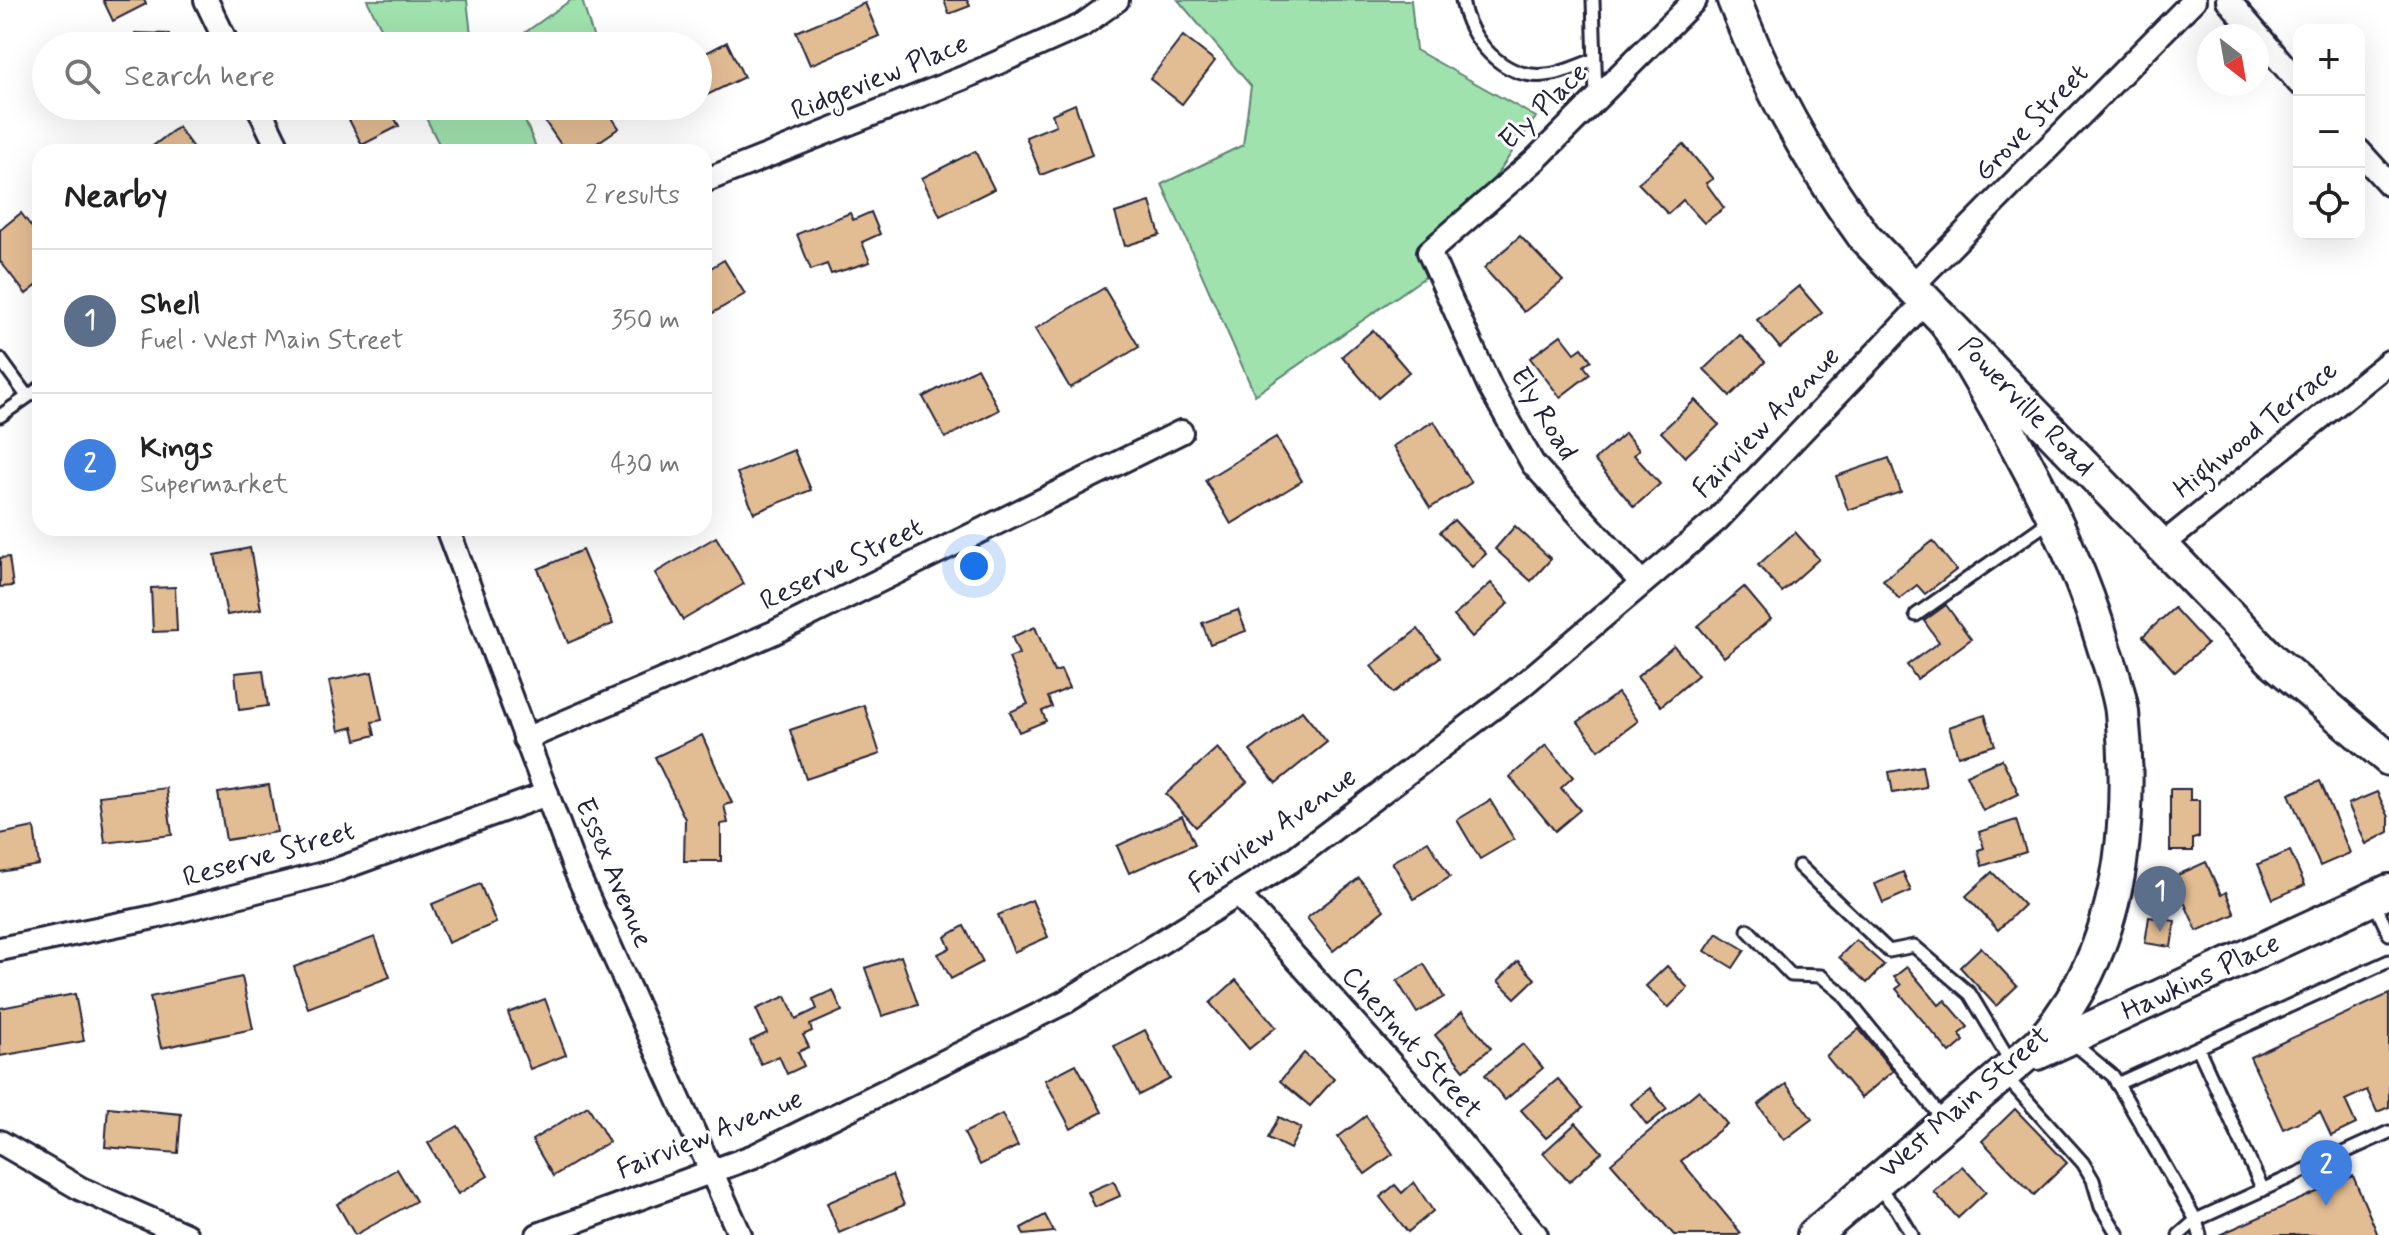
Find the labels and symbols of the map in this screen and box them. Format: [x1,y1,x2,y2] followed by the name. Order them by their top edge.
[2197,24,2269,96] north arrow
[786,26,975,132] street label: Ridgeview Place
[1491,55,1597,159] street label: Ely Place
[1967,56,2097,190] street label: Grove Street
[1950,329,2102,485] street label: Powerville Road
[1685,339,1849,507] street label: Fairview Avenue
[2166,352,2348,510] street label: Highwood Terrace
[1501,360,1585,468] street label: Ely Road
[754,510,930,620] street label: Reserve Street
[954,546,994,586] your location
[1181,759,1365,903] street label: Fairview Avenue
[565,793,661,953] street label: Essex Avenue
[179,813,359,897] street label: Reserve Street
[2134,866,2186,932] pin: 1
[2116,925,2286,1031] street label: Hawkins Place
[1332,959,1490,1127] street label: Chestnut Street
[1872,1018,2058,1188] street label: West Main Street
[612,1081,808,1189] street label: Fairview Avenue
[2300,1140,2352,1206] pin: 2

